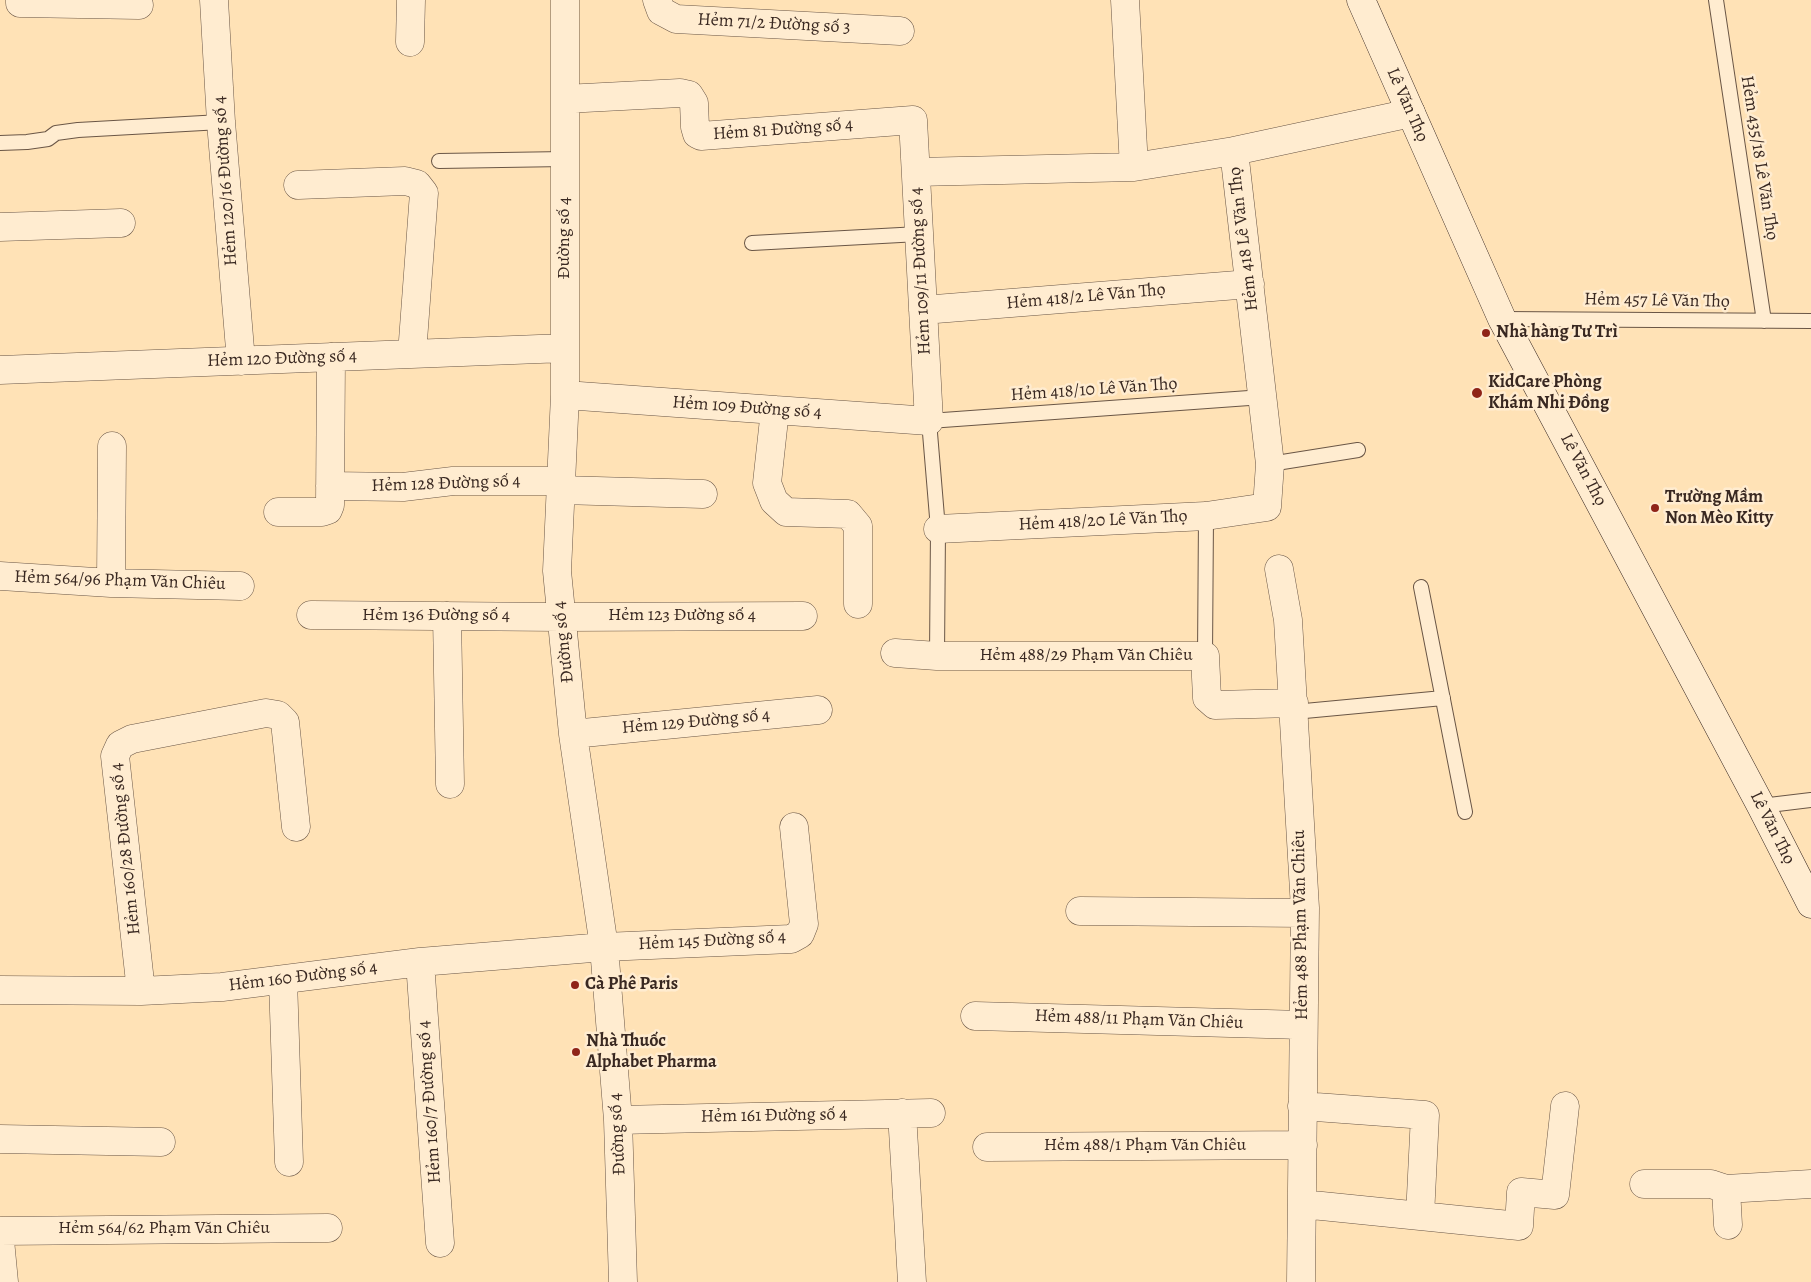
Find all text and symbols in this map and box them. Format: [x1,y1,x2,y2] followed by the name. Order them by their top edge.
[697,9,851,39] street label: Hẻm 71/2 Đường số 3
[1381,65,1433,145] street label: Lê Văn Thọ
[1735,74,1783,242] street label: Hẻm 435/18 Lê Văn Thọ
[209,95,243,267] street label: Hẻm 120/16 Đường số 4
[712,114,854,146] street label: Hẻm 81 Đường số 4
[1224,166,1264,312] street label: Hẻm 418 Lê Văn Thọ
[906,187,936,355] street label: Hẻm 109/11 Đường số 4
[554,197,576,279] street label: Đường số 4
[1005,279,1167,315] street label: Hẻm 418/2 Lê Văn Thọ
[1584,289,1730,313] street label: Hẻm 457 Lê Văn Thọ
[1496,322,1618,344] place label: Nhà hàng Tư Trì
[1480,327,1492,339] marker: Nhà hàng Tư Trì
[207,346,357,372] street label: Hẻm 120 Đường số 4
[1488,372,1609,414] place label: KidCare Phòng Khám Nhi Đồng
[1010,373,1178,407] street label: Hẻm 418/10 Lê Văn Thọ
[1470,386,1484,400] marker: KidCare Phòng Khám Nhi Đồng
[672,392,822,424] street label: Hẻm 109 Đường số 4
[1555,430,1611,510] street label: Lê Văn Thọ
[371,471,521,497] street label: Hẻm 128 Đường số 4
[1665,487,1773,530] place label: Trường Mầm Non Mèo Kitty
[1649,502,1661,514] marker: Trường Mầm Non Mèo Kitty
[1018,506,1188,536] street label: Hẻm 418/20 Lê Văn Thọ
[14,567,226,595] street label: Hẻm 564/96 Phạm Văn Chiêu
[549,600,579,684] street label: Đường số 4
[362,605,510,627] street label: Hẻm 136 Đường số 4
[608,605,756,627] street label: Hẻm 123 Đường số 4
[979,645,1193,667] street label: Hẻm 488/29 Phạm Văn Chiêu
[621,705,771,739] street label: Hẻm 129 Đường số 4
[106,762,146,936] street label: Hẻm 160/28 Đường số 4
[1744,788,1800,868] street label: Lê Văn Thọ
[1289,830,1313,1020] street label: Hẻm 488 Phạm Văn Chiêu
[638,926,786,956] street label: Hẻm 145 Đường số 4
[227,957,379,997] street label: Hẻm 160 Đường số 4
[585,974,678,996] place label: Cà Phê Paris
[569,979,581,991] marker: Cà Phê Paris
[1034,1006,1244,1034] street label: Hẻm 488/11 Phạm Văn Chiêu
[414,1020,446,1184] street label: Hẻm 160/7 Đường số 4
[586,1031,717,1074] place label: Nhà Thuốc Alphabet Pharma
[570,1046,582,1058] marker: Nhà Thuốc Alphabet Pharma
[605,1092,631,1176] street label: Đường số 4
[701,1104,847,1128] street label: Hẻm 161 Đường số 4
[1044,1135,1246,1157] street label: Hẻm 488/1 Phạm Văn Chiêu
[58,1218,270,1240] street label: Hẻm 564/62 Phạm Văn Chiêu

